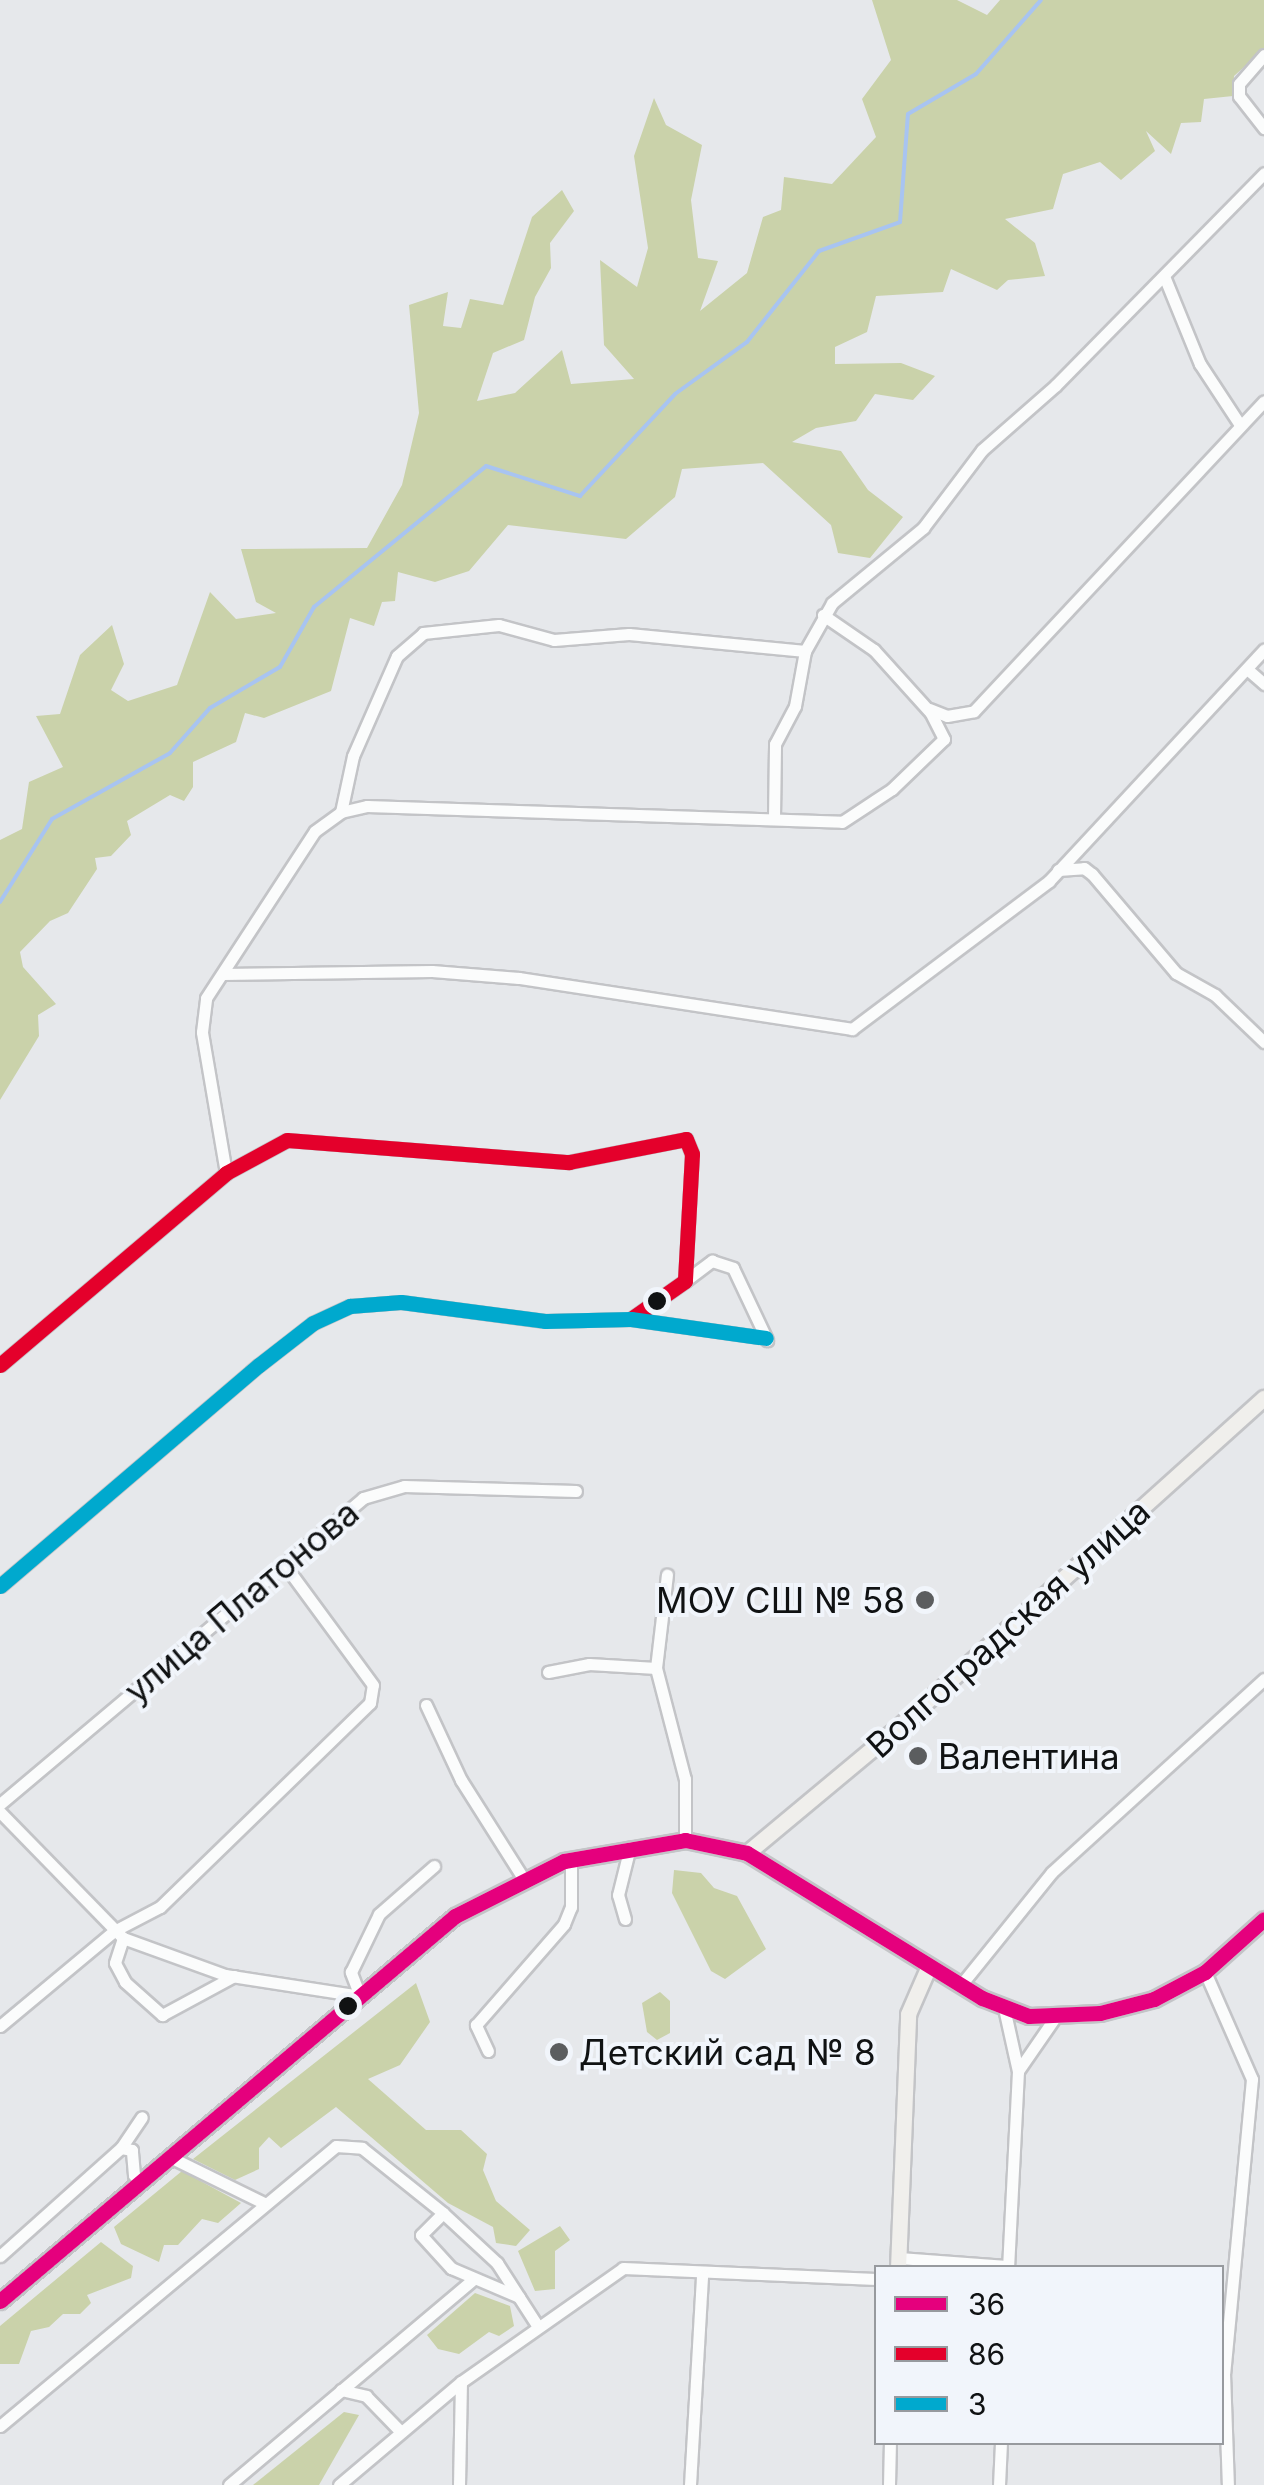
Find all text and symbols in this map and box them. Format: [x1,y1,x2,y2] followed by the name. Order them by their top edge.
[647,1291,667,1311] unlabelled marker
[858,1490,1158,1766] street label: Волгоградская улица
[115,1491,367,1711] street label: улица Платонова
[656,1579,905,1621] place label: МОУ СШ № 58
[914,1589,936,1611] marker: МОУ СШ № 58
[938,1735,1120,1777] place label: Валентина
[907,1745,929,1767] marker: Валентина
[338,1996,358,2016] unlabelled marker
[579,2031,876,2073] place label: Детский сад № 8
[548,2041,570,2063] marker: Детский сад № 8
[874,2265,1224,2445] legend
[968,2286,1005,2322] text: 36
[968,2336,1005,2372] text: 86
[968,2386,987,2422] text: 3

